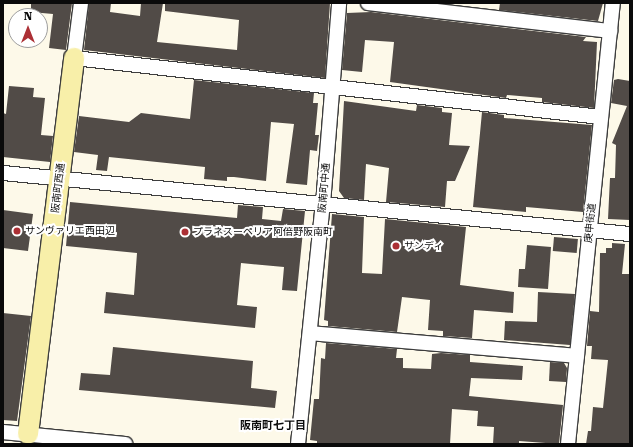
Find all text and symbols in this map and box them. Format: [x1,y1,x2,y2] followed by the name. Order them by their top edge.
[8,8,48,48] north arrow
[24,10,32,23] text: N
[49,162,67,214] street label: 阪南町西通
[316,163,332,213] street label: 阪南町中通
[582,202,598,244] street label: 庚申街道
[25,225,115,237] place label: サンヴァリエ西田辺
[12,226,22,236] marker: サンヴァリエ西田辺
[193,226,333,238] place label: プラネスーペリア阿倍野阪南町
[180,227,190,237] marker: プラネスーペリア阿倍野阪南町
[404,240,444,252] place label: サンディ
[391,241,401,251] marker: サンディ
[240,419,306,433] district label: 阪南町七丁目

